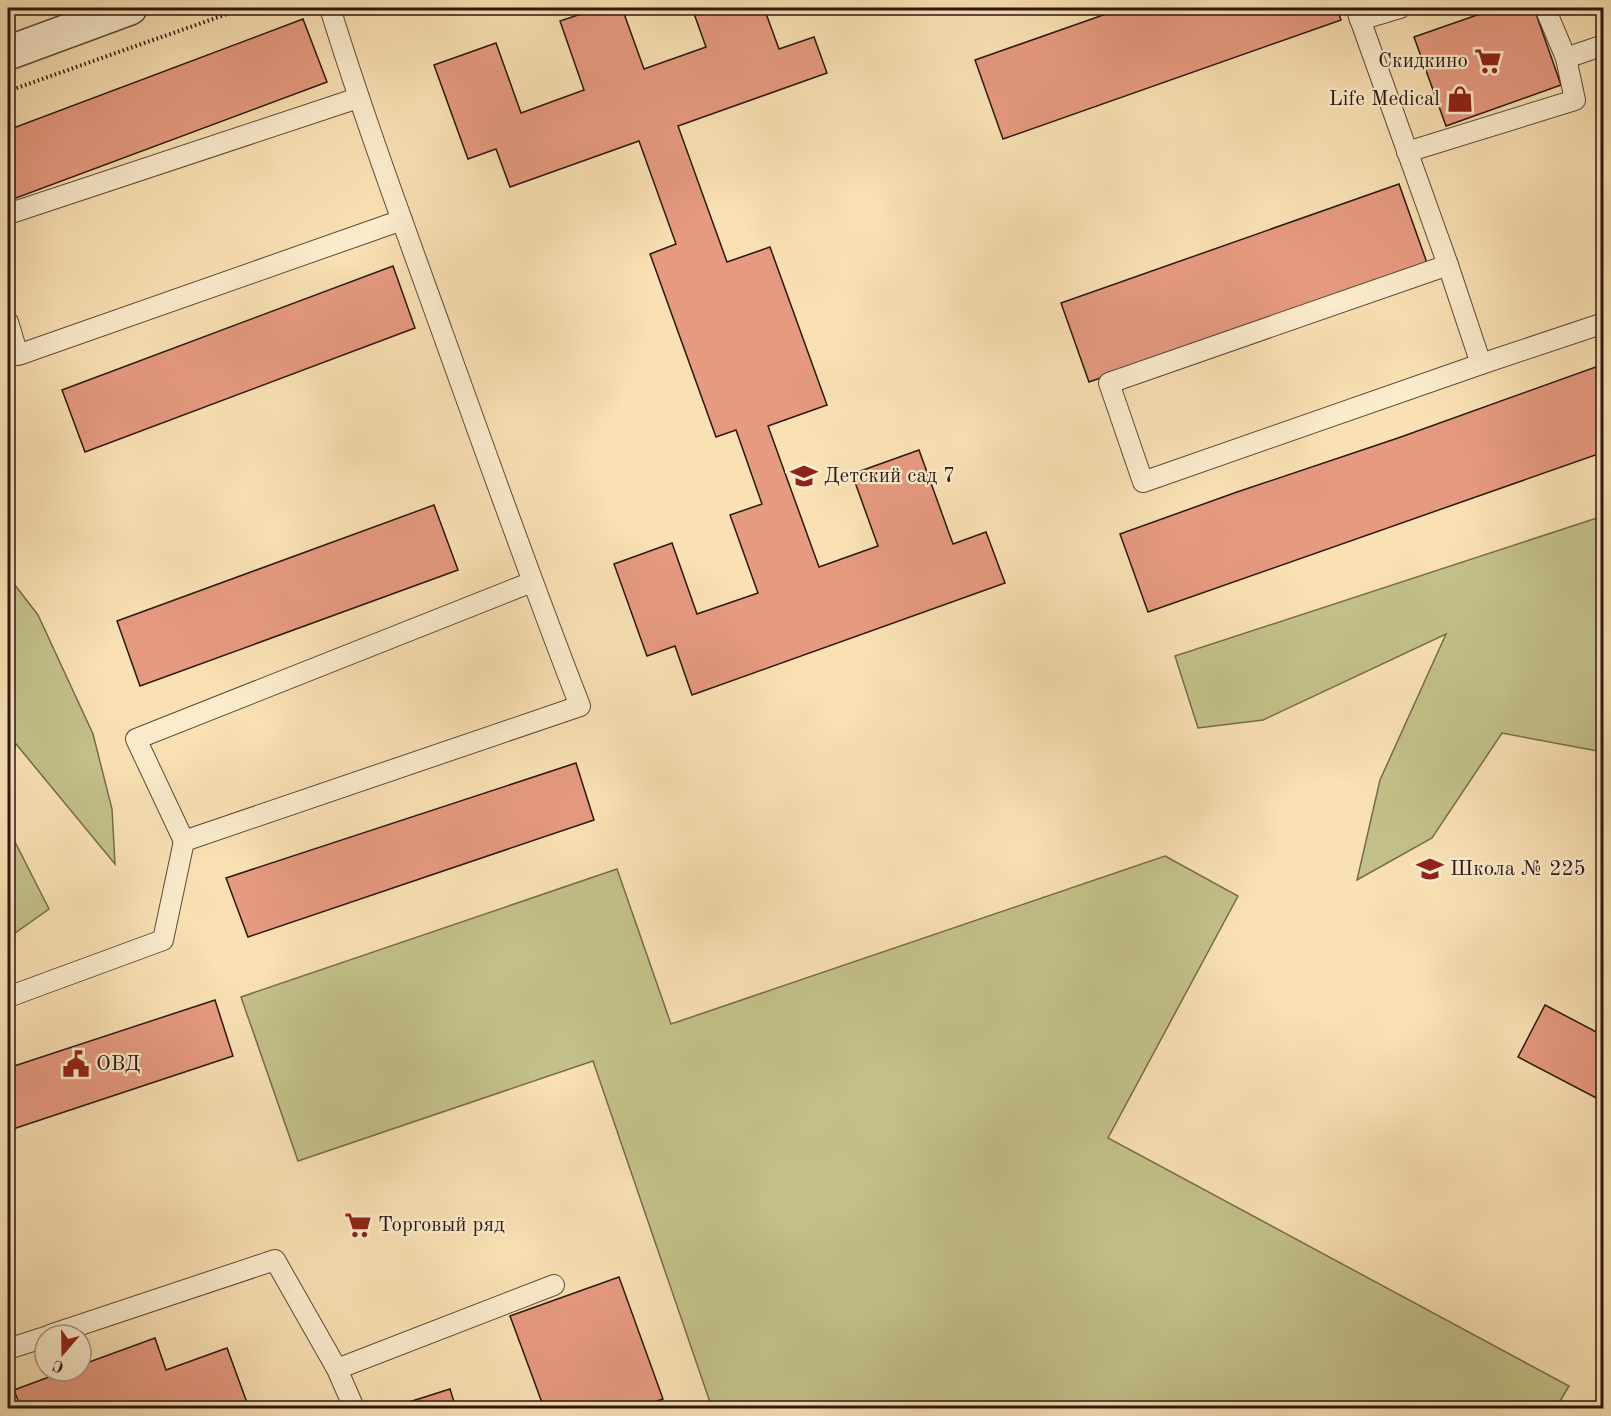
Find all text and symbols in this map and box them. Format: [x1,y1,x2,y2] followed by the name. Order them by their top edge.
[1473,46,1503,76] supermarket icon: Скидкино
[1378,51,1468,72] place label: Скидкино
[1445,84,1475,114] shop icon: Life Medical
[1329,89,1440,110] place label: Life Medical
[789,461,819,491] school or university icon: Детский сад 7
[824,466,955,487] place label: Детский сад 7
[1415,854,1445,884] school or university icon: Школа № 225
[1450,859,1586,880] place label: Школа № 225
[61,1049,91,1079] public building icon: ОВД
[96,1054,140,1075] place label: ОВД
[343,1210,373,1240] supermarket icon: Торговый ряд
[378,1215,505,1236] place label: Торговый ряд
[33,1323,93,1383] north arrow
[51,1356,66,1375] text: С

